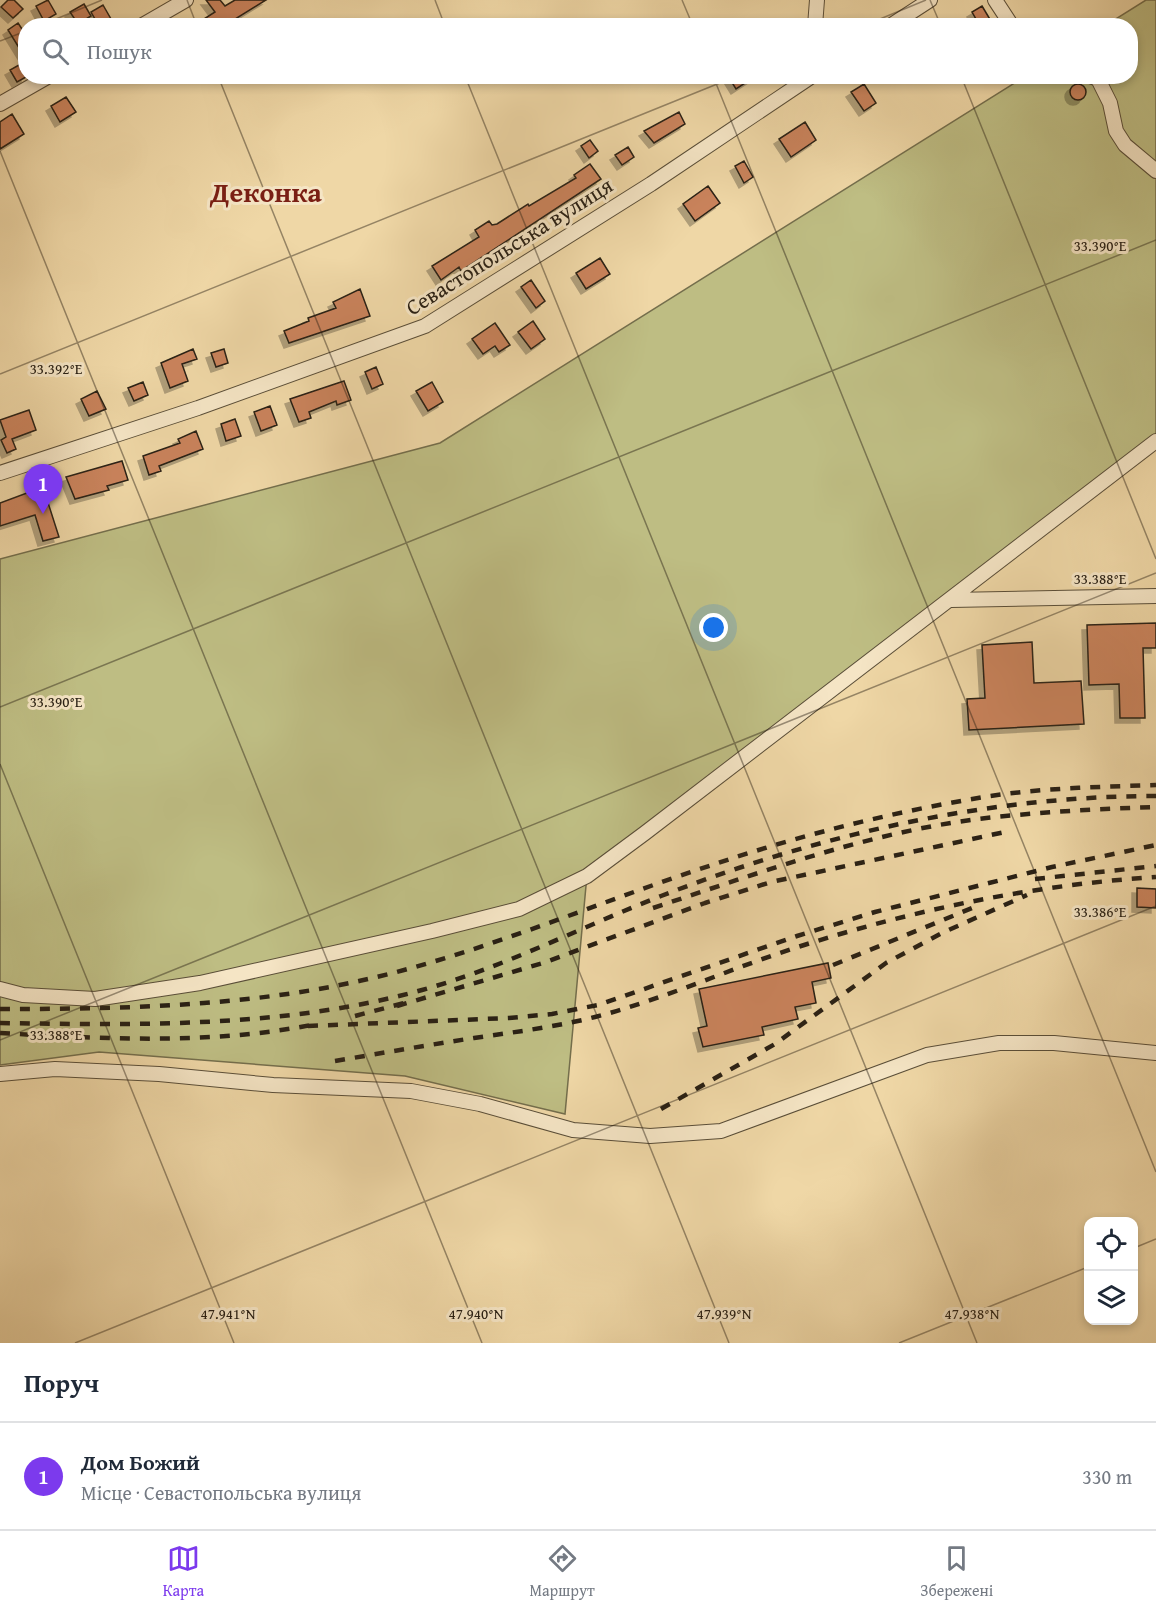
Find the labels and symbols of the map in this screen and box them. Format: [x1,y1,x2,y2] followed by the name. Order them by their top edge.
[399,169,619,323] street label: Севастопольська вулиця
[209,171,323,212] district label: Деконка
[1074,235,1127,256] text: 33.390°E
[30,358,83,379] text: 33.392°E
[24,464,63,514] pin: 1
[1074,568,1127,589] text: 33.388°E
[699,613,728,642] your location
[30,691,83,712] text: 33.390°E
[1074,901,1127,922] text: 33.386°E
[30,1024,83,1045] text: 33.388°E
[201,1303,256,1324] text: 47.941°N
[449,1303,504,1324] text: 47.940°N
[697,1303,752,1324] text: 47.939°N
[945,1303,1000,1324] text: 47.938°N

